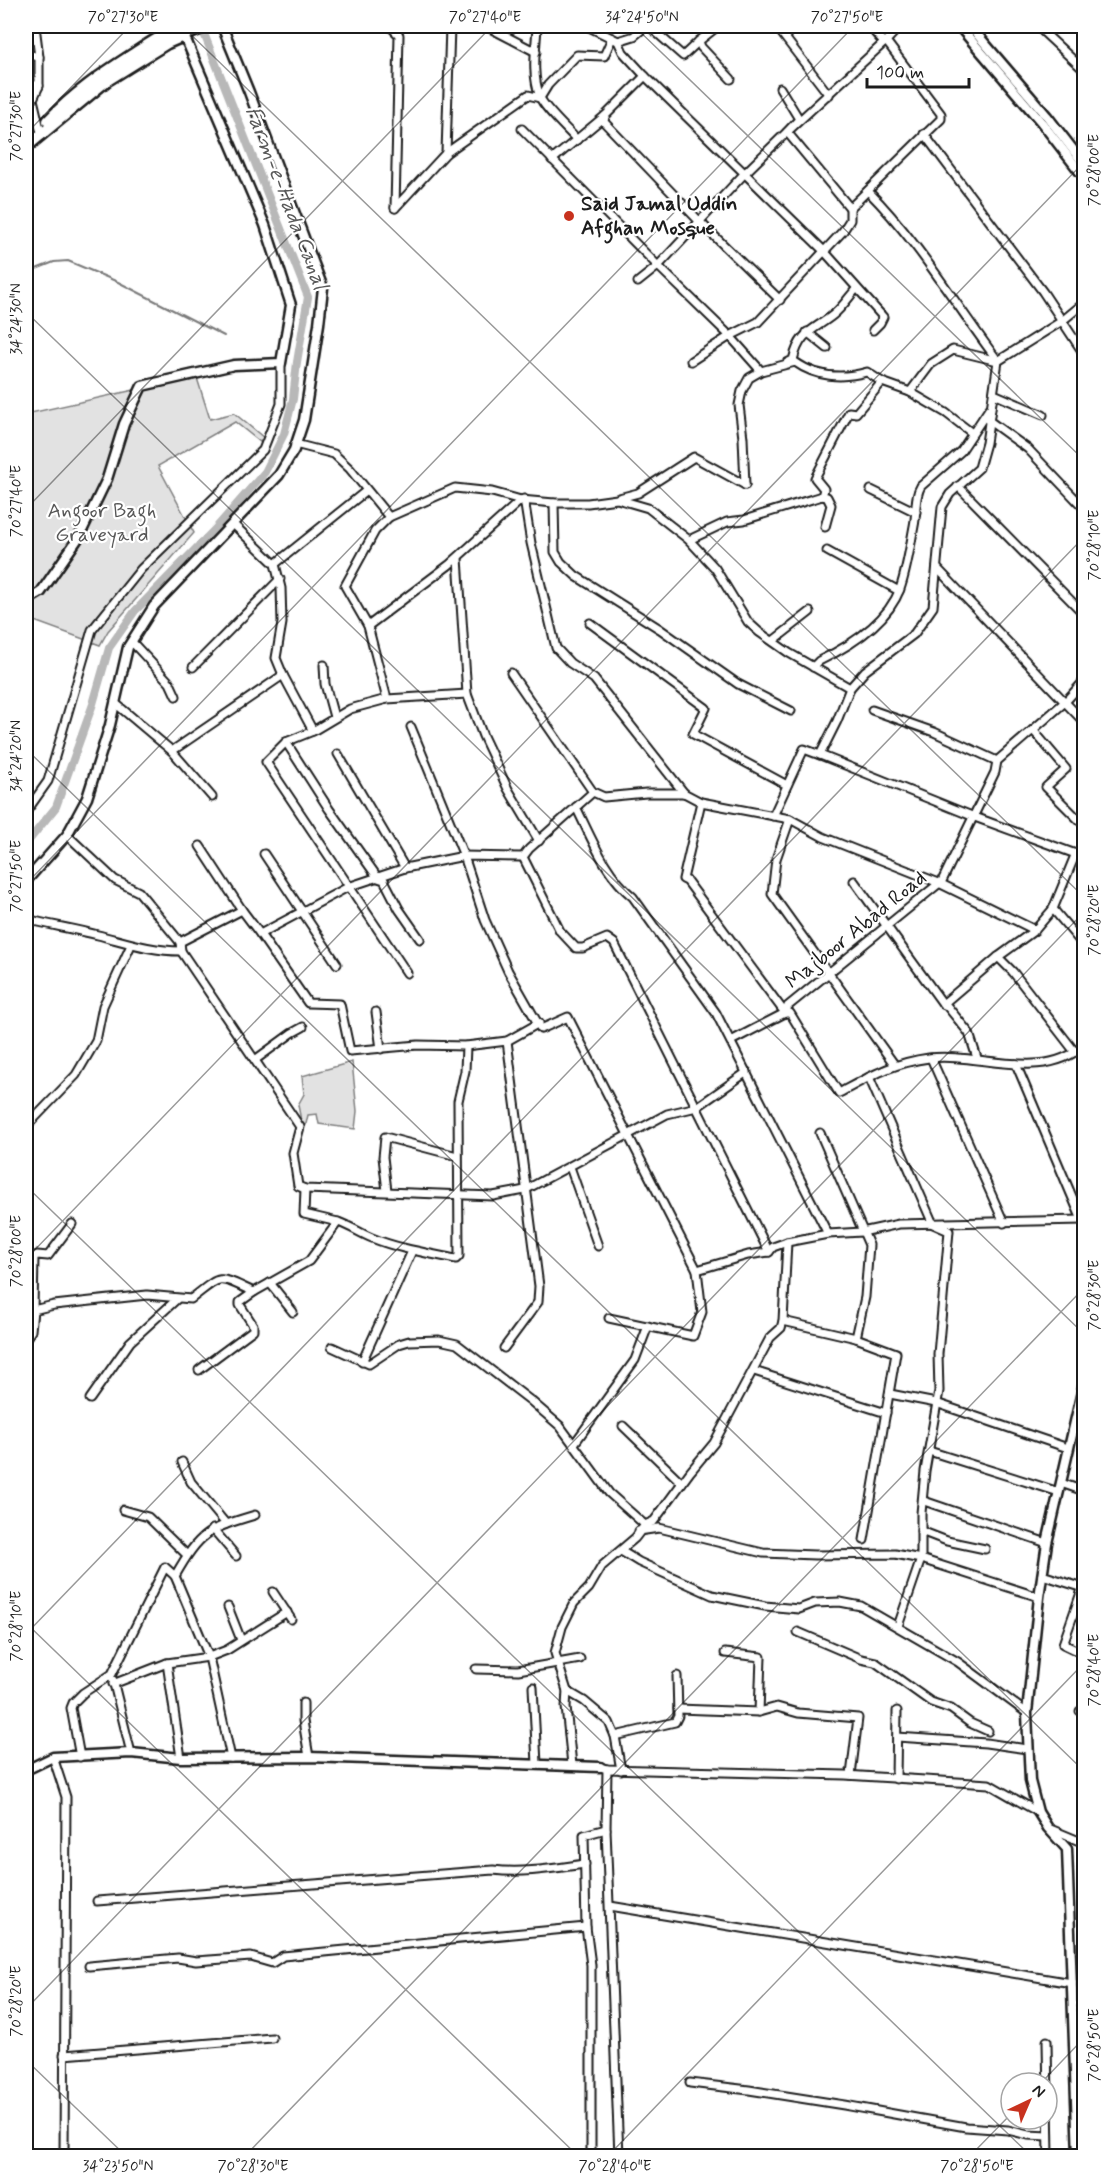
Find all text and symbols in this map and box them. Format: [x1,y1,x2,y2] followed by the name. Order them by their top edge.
[88,8,158,28] text: 70°27'30"E
[449,8,521,28] text: 70°27'40"E
[605,8,679,28] text: 34°24'50"N
[811,8,884,28] text: 70°27'50"E
[867,51,969,89] scale bar
[876,61,924,85] text: 100 m
[7,91,27,161] text: 70°27'30"E
[238,102,334,295] water label: Farm-e-Hada Canal
[1085,133,1105,206] text: 70°28'00"E
[581,190,738,244] place label: Said Jamal Uddin Afghan Mosque
[562,209,576,223] marker: Said Jamal Uddin Afghan Mosque
[7,283,27,355] text: 34°24'30"N
[7,465,27,537] text: 70°27'40"E
[48,497,156,549] park label: Angoor Bagh Graveyard
[1085,509,1105,581] text: 70°28'10"E
[7,720,27,792] text: 34°24'20"N
[7,839,27,912] text: 70°27'50"E
[780,864,932,996] street label: Majboor Abad Road
[1085,884,1105,956] text: 70°28'20"E
[7,1214,27,1287] text: 70°28'00"E
[1085,1259,1105,1331] text: 70°28'30"E
[7,1590,27,1662] text: 70°28'10"E
[1085,1633,1105,1707] text: 70°28'40"E
[7,1965,27,2037] text: 70°28'20"E
[1085,2008,1105,2082] text: 70°28'50"E
[999,2071,1059,2131] north arrow
[1027,2080,1050,2103] text: N
[83,2157,153,2177] text: 34°23'50"N
[217,2157,289,2177] text: 70°28'30"E
[578,2157,652,2177] text: 70°28'40"E
[940,2157,1014,2177] text: 70°28'50"E

